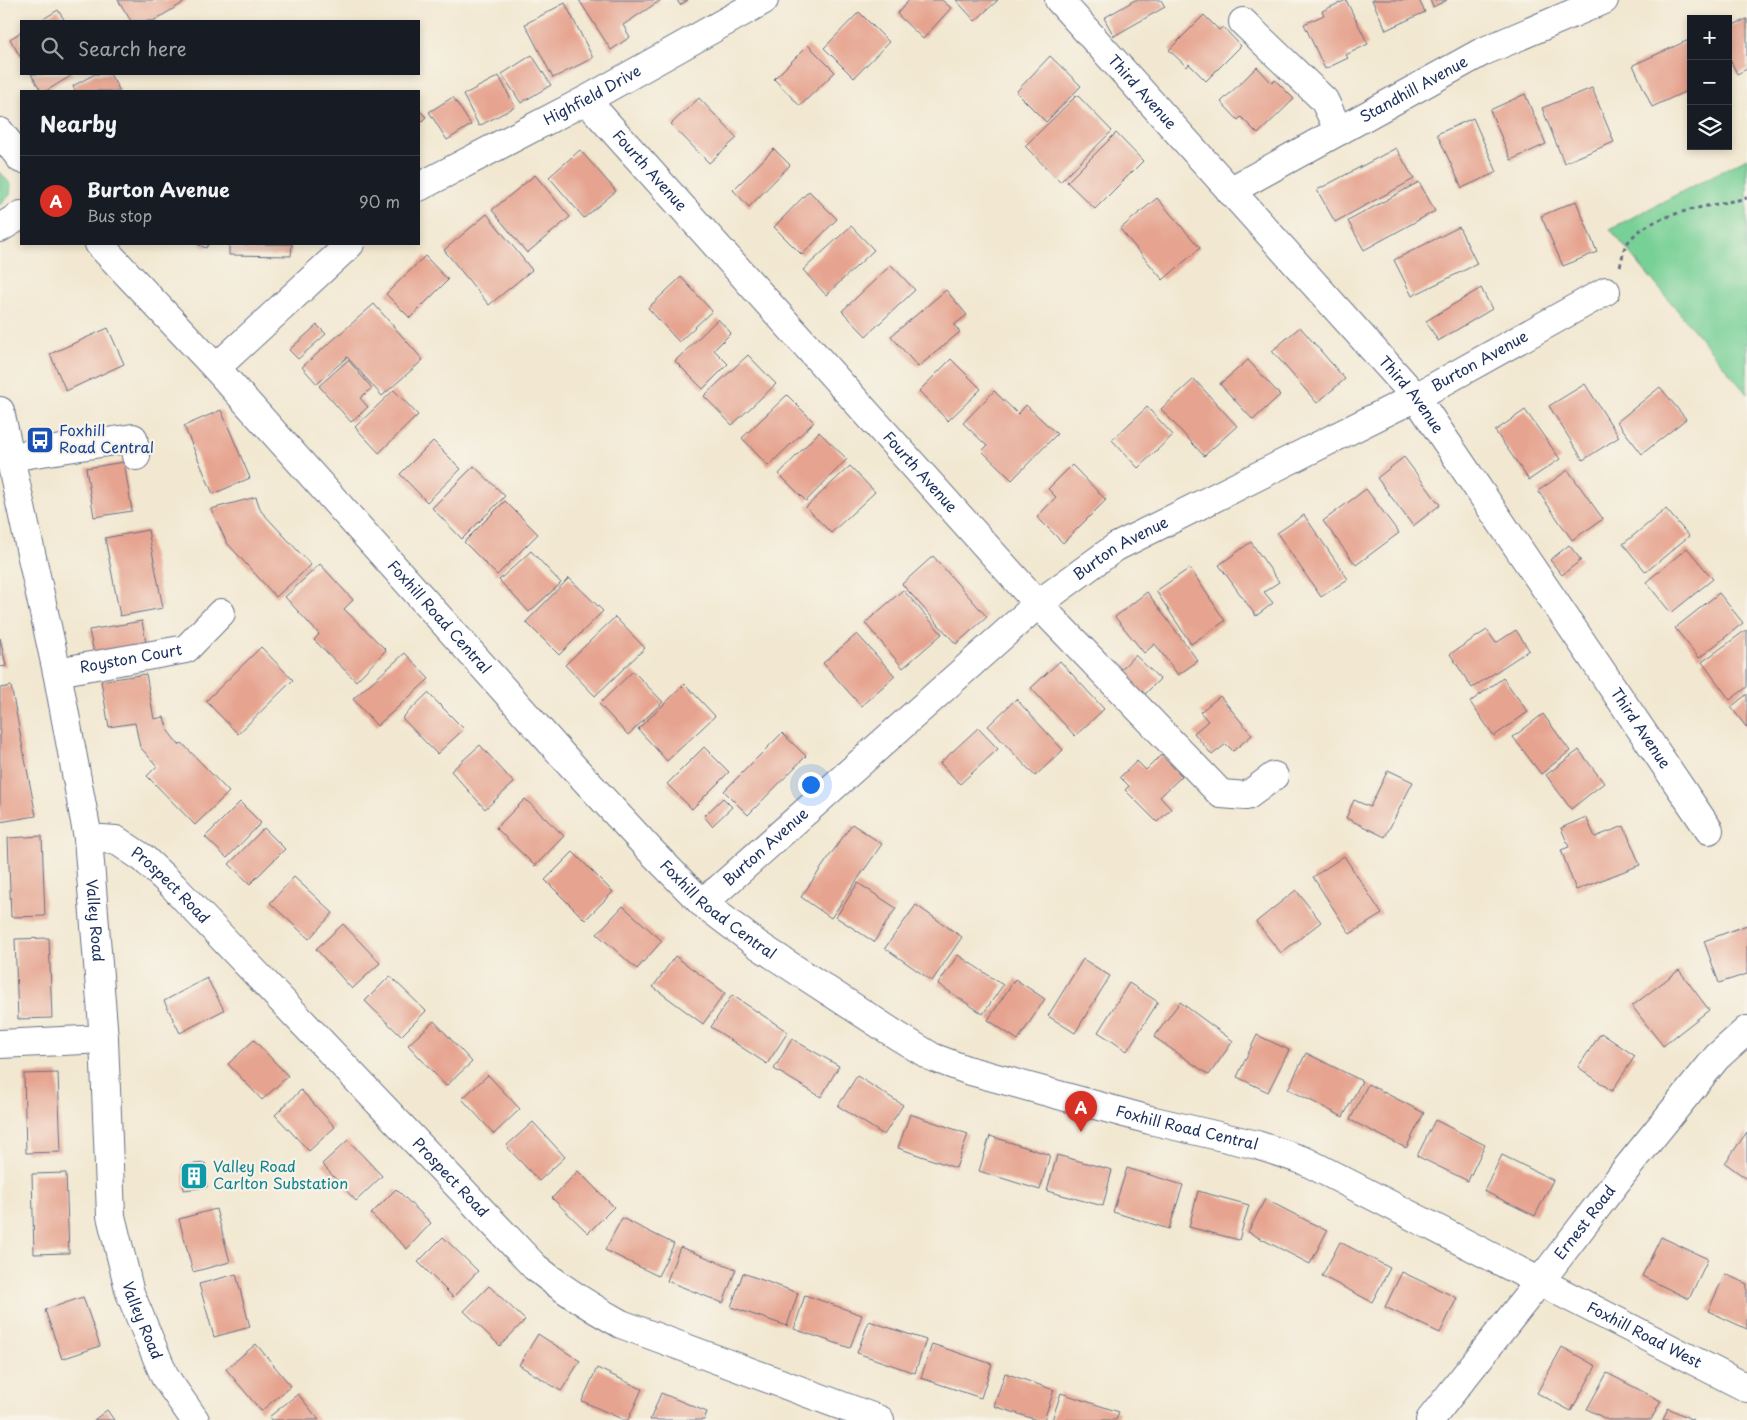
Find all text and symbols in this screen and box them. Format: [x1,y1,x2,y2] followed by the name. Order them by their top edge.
[1687,15,1732,150] map controls
[1687,15,1732,60] button: +
[20,20,420,75] search box
[38,34,66,62] icon: search
[78,34,187,62] text: Search here
[1103,49,1183,134] street label: Third Avenue
[1355,49,1471,127] street label: Standhill Avenue
[539,58,645,130] street label: Highfield Drive
[1687,60,1732,105] button: −
[1687,105,1732,150] button: layers
[40,107,117,139] text: Nearby
[608,124,693,215] street label: Fourth Avenue
[87,175,230,203] text: Burton Avenue
[50,189,62,213] text: A
[359,189,400,213] text: 90 m
[87,203,152,227] text: Bus stop
[1426,324,1532,396] street label: Burton Avenue
[1374,350,1450,437] street label: Third Avenue
[59,418,154,458] place label: Foxhill Road Central
[25,425,55,455] bus stop icon: Foxhill Road Central
[878,425,964,517] street label: Fourth Avenue
[1068,510,1172,585] street label: Burton Avenue
[383,554,497,678] street label: Foxhill Road Central
[78,637,184,678] street label: Royston Court
[1606,682,1677,773] street label: Third Avenue
[798,772,824,798] your location
[717,802,813,890] street label: Burton Avenue
[127,840,216,928] street label: Prospect Road
[655,854,782,964] street label: Foxhill Road Central
[81,878,111,963] street label: Valley Road
[1065,1091,1097,1132] pin: A
[1113,1098,1261,1155] street label: Foxhill Road Central
[408,1132,495,1222] street label: Prospect Road
[213,1154,348,1194] place label: Valley Road Carlton Substation
[179,1161,209,1191] building icon: Valley Road Carlton Substation
[1548,1179,1620,1264] street label: Ernest Road
[118,1279,169,1363] street label: Valley Road
[1583,1295,1706,1373] street label: Foxhill Road West

